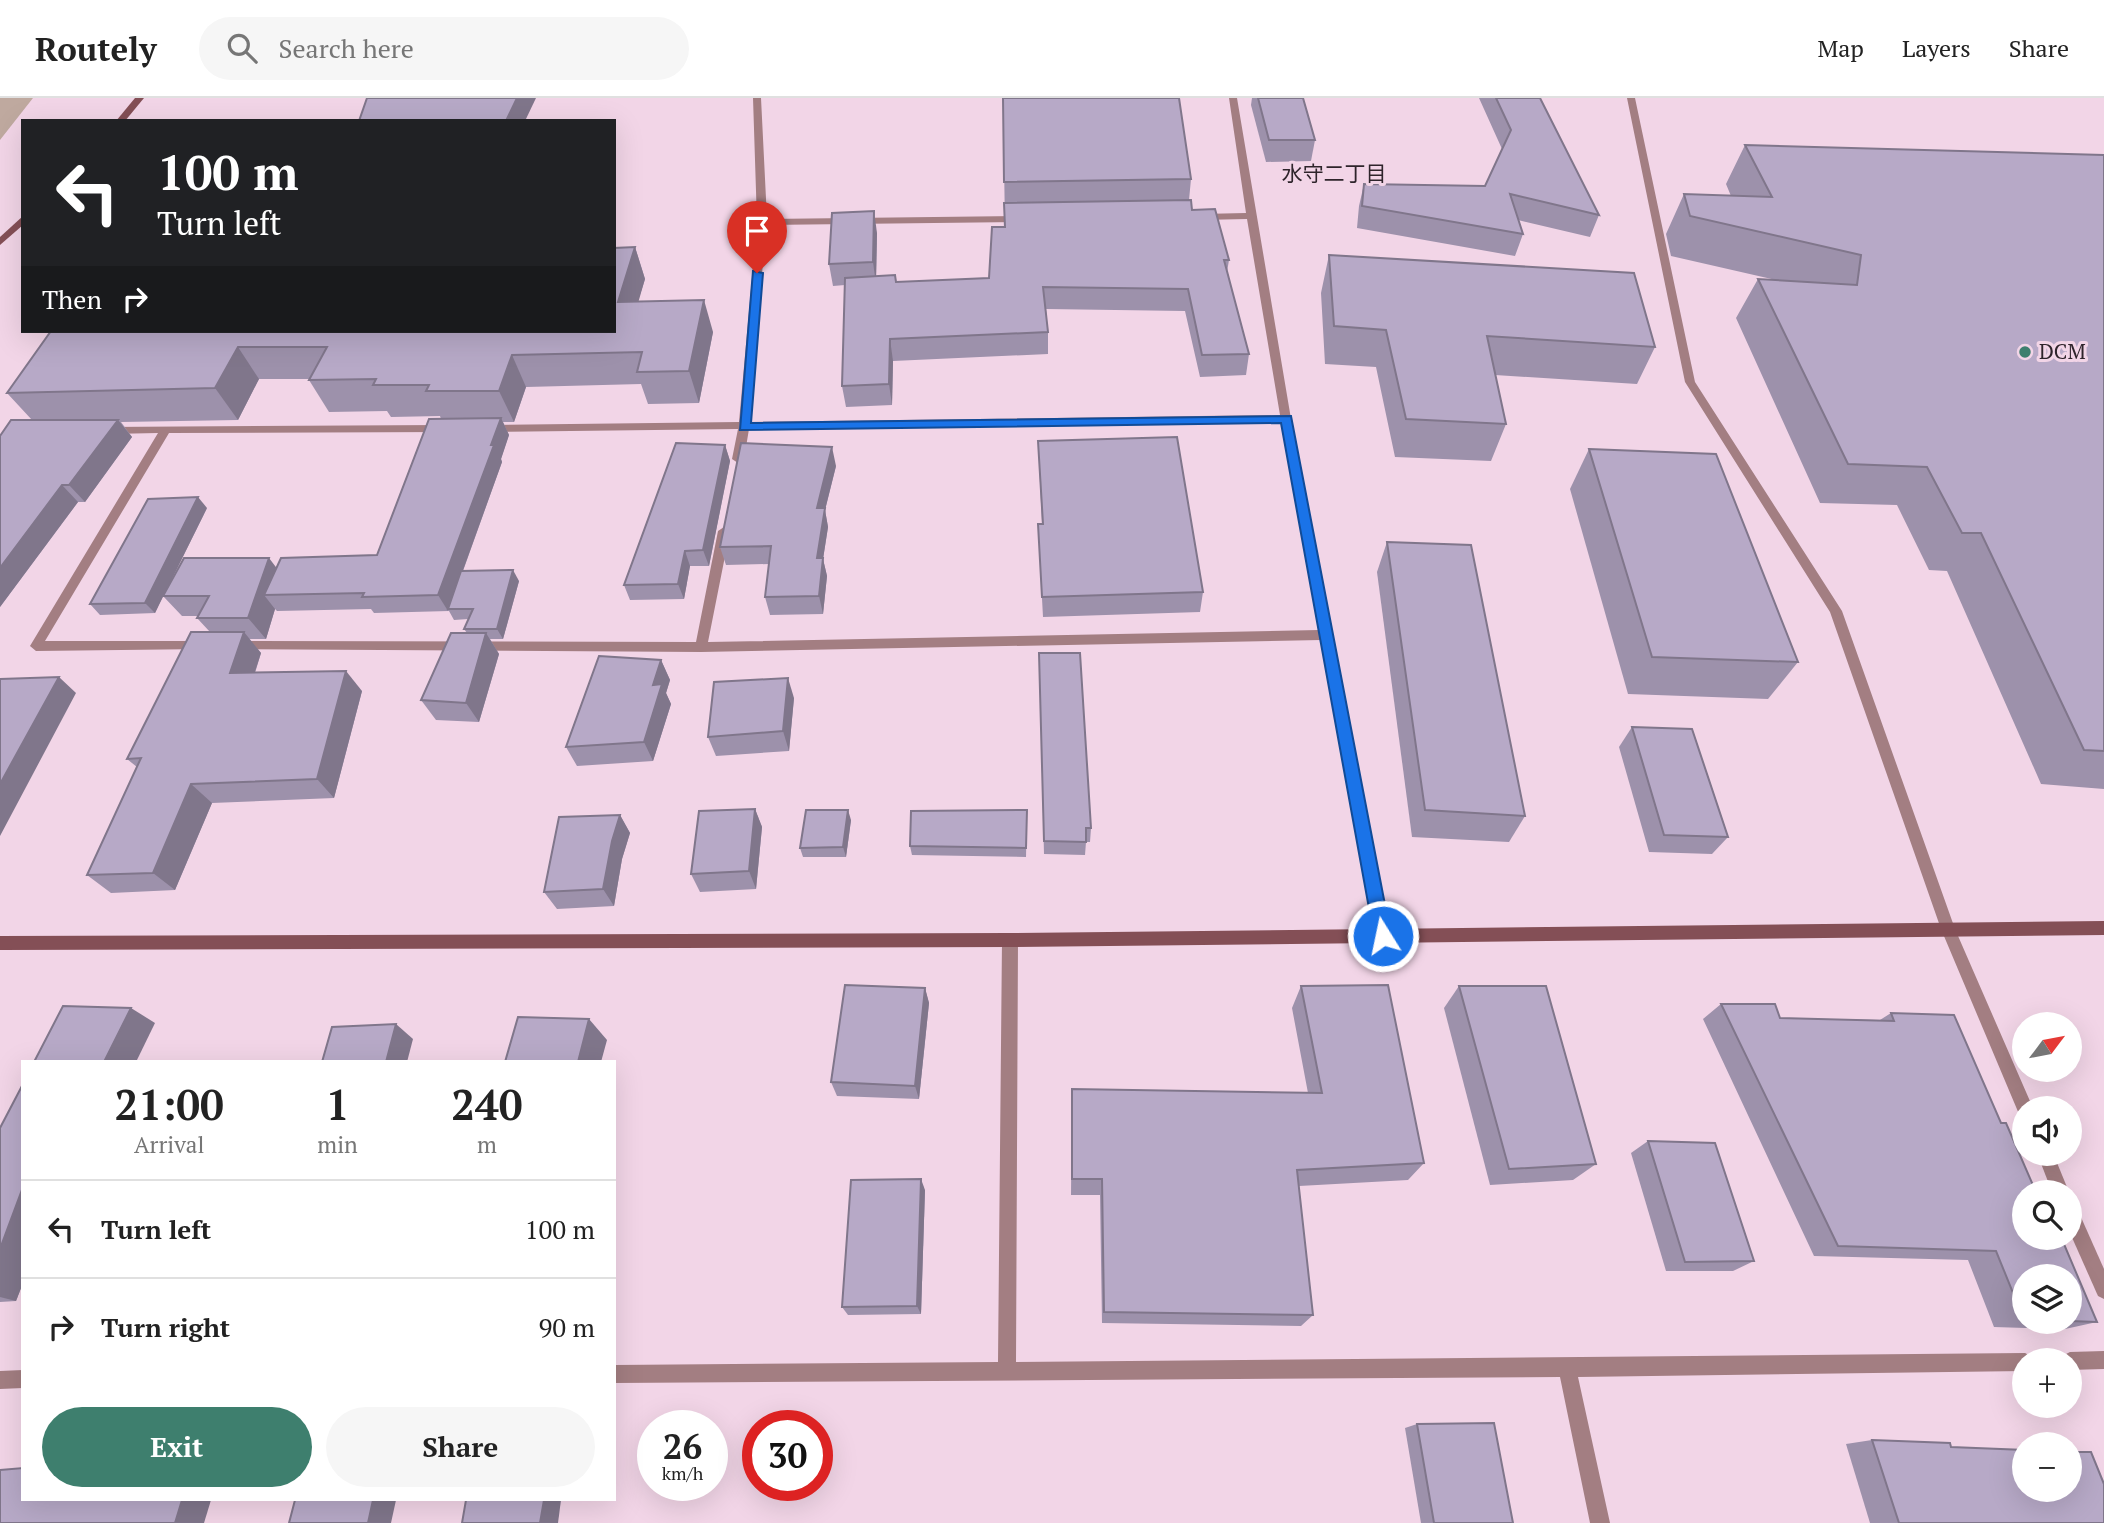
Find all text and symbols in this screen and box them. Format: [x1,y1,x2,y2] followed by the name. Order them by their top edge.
[199,17,689,80] search box
[35,27,157,70] text: Routely
[223,29,261,67] icon: search
[279,31,414,65] text: Search here
[1817,32,1864,64] text: Map
[1902,32,1971,64] text: Layers
[2009,32,2069,64] text: Share
[157,139,299,204] text: 100 m
[42,147,133,238] icon: left
[1282,159,1387,187] district label: 水守二丁目
[727,201,787,273] pin
[157,202,281,244] text: Turn left
[738,212,776,250] icon: arrive
[116,280,154,318] icon: right
[42,282,102,316] text: Then
[2039,337,2086,365] place label: DCM
[2017,344,2033,360] marker: DCM
[1346,899,1420,973] position arrow
[2012,1012,2082,1082] north arrow
[2012,1012,2082,1502] map controls
[115,1076,224,1132] text: 21:00
[326,1076,349,1132] text: 1
[451,1076,522,1132] text: 240
[2012,1096,2082,1166] button: sound
[134,1129,204,1160] text: Arrival
[317,1129,358,1160] text: min
[477,1129,497,1160] text: m
[2012,1180,2082,1250] button: search
[42,1210,80,1248] icon: left
[101,1212,211,1246] text: Turn left
[525,1212,595,1246] text: 100 m
[2012,1264,2082,1334] button: layers
[42,1308,80,1346] icon: right
[101,1310,230,1344] text: Turn right
[539,1310,595,1344] text: 90 m
[2012,1348,2082,1418] button: +
[42,1407,312,1487] button: Exit
[326,1407,595,1487] button: Share
[742,1410,833,1501] speed limit sign: 30
[663,1423,702,1469] text: 26
[2012,1432,2082,1502] button: −
[662,1461,703,1485] text: km/h

